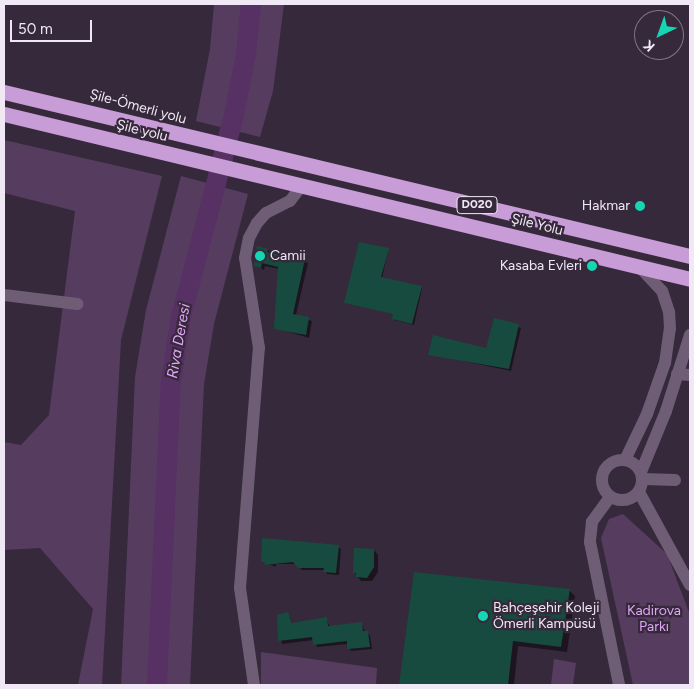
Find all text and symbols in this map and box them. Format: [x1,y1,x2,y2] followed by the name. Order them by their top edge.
[12,10,95,42] scale bar
[634,10,684,60] north arrow
[18,20,53,38] text: 50 m
[640,36,658,55] text: K
[88,86,188,128] street label: Şile-Ömerli yolu
[115,117,169,145] street label: Şile yolu
[456,196,498,214] road number: D020
[582,198,630,214] place label: Hakmar
[634,200,646,212] marker: Hakmar
[509,210,565,240] street label: Şile Yolu
[270,248,306,264] place label: Camii
[254,250,266,262] marker: Camii
[500,258,582,274] place label: Kasaba Evleri
[586,260,598,272] marker: Kasaba Evleri
[164,302,194,380] water label: Riva Deresi
[493,600,599,632] place label: Bahçeşehir Koleji Ömerli Kampüsü
[627,603,681,636] park label: Kadirova Parkı
[477,610,489,622] marker: Bahçeşehir Koleji Ömerli Kampüsü

